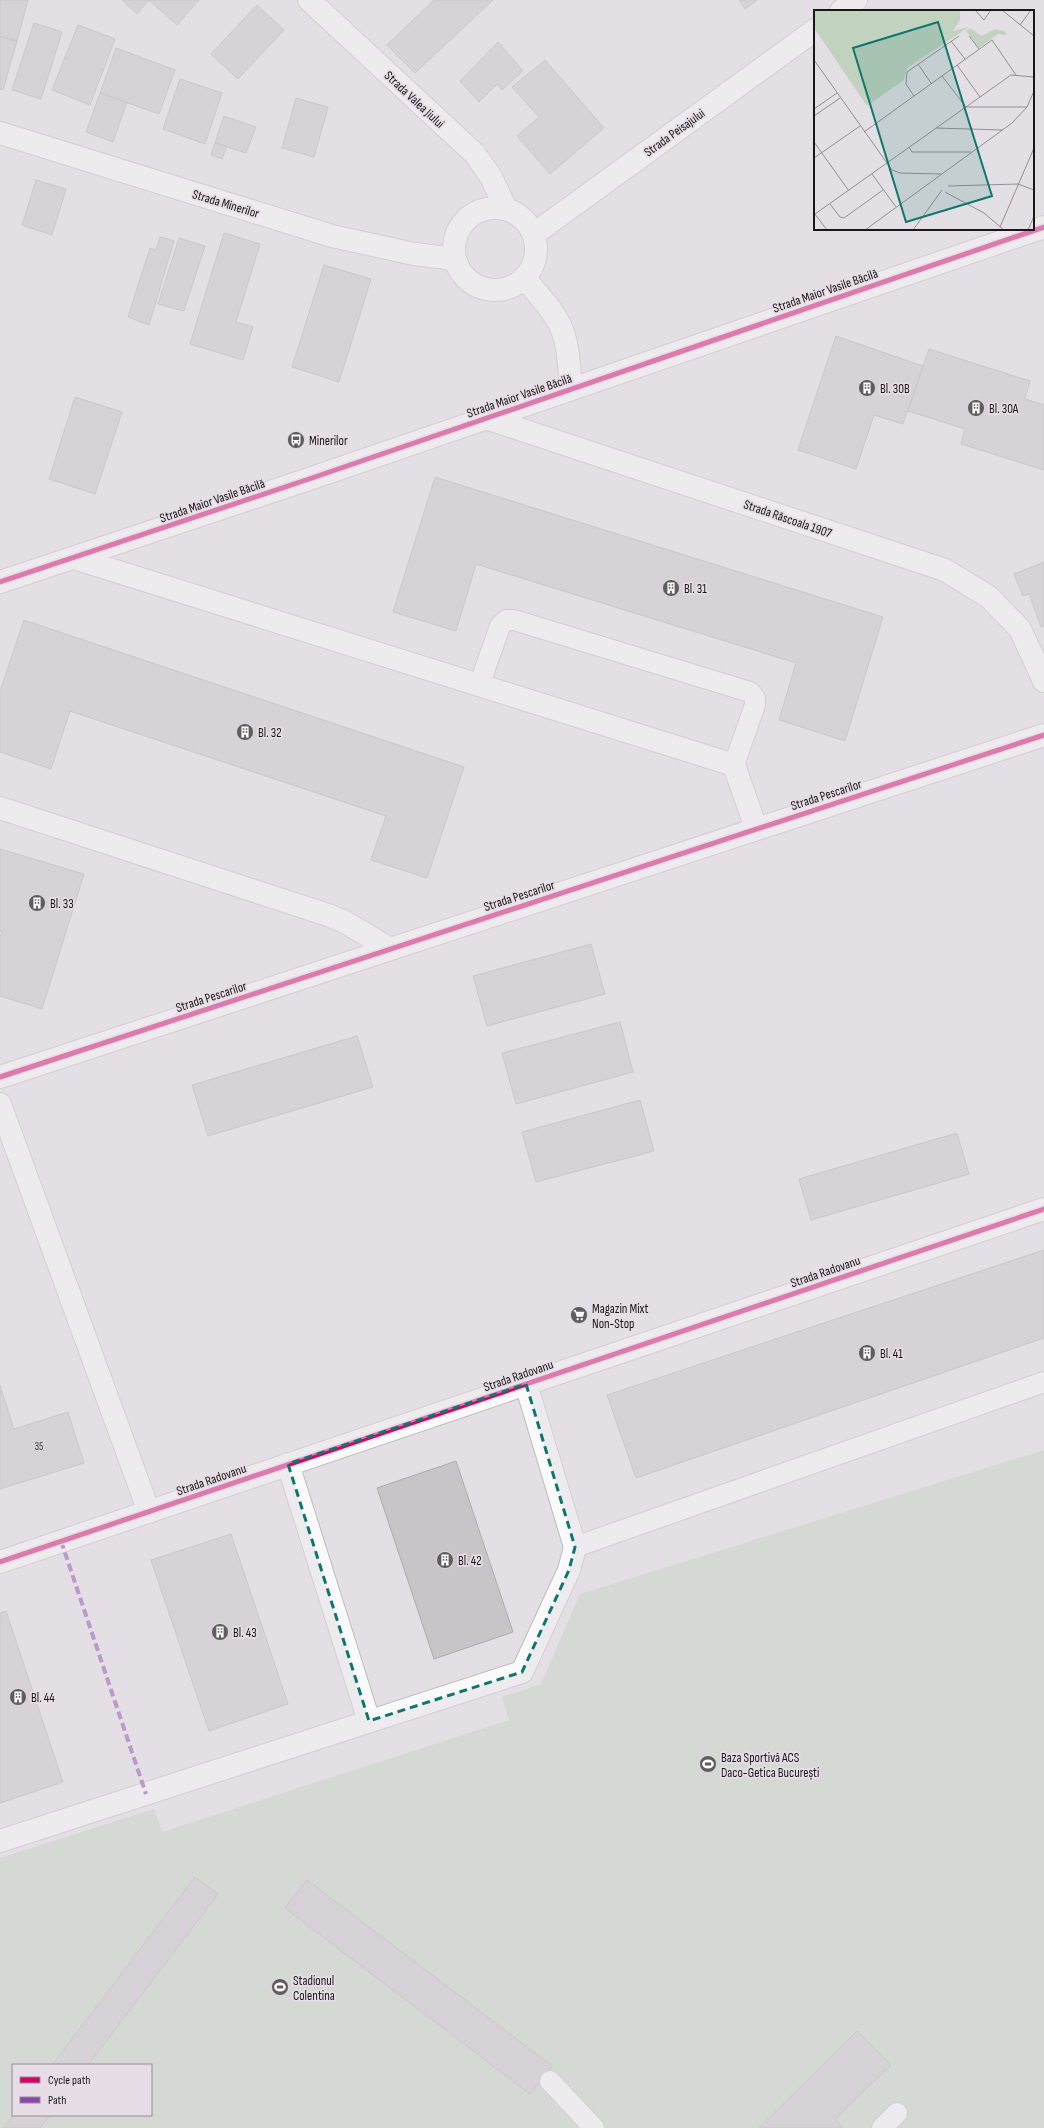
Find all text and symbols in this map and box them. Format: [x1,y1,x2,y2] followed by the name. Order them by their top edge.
[814,10,1034,230] inset map
[381,68,448,132] street label: Strada Valea Jiului
[641,105,708,160] street label: Strada Peisajului
[190,186,261,222] street label: Strada Minerilor
[771,265,880,316] street label: Strada Maior Vasile Băcilă
[465,370,574,421] street label: Strada Maior Vasile Băcilă
[857,378,877,398] building icon: Bl. 30B
[880,381,910,397] place label: Bl. 30B
[966,398,986,418] building icon: Bl. 30A
[989,401,1019,417] place label: Bl. 30A
[286,430,306,450] bus stop icon: Minerilor
[309,433,348,449] place label: Minerilor
[158,475,267,526] street label: Strada Maior Vasile Băcilă
[741,496,835,542] street label: Strada Răscoala 1907
[661,578,681,598] building icon: Bl. 31
[684,581,707,597] place label: Bl. 31
[235,722,255,742] building icon: Bl. 32
[258,725,282,741] place label: Bl. 32
[789,776,864,814] street label: Strada Pescarilor
[482,877,557,915] street label: Strada Pescarilor
[27,893,47,913] building icon: Bl. 33
[50,896,74,912] place label: Bl. 33
[174,978,249,1016] street label: Strada Pescarilor
[788,1253,862,1291] street label: Strada Radovanu
[592,1301,648,1332] place label: Magazin Mixt Non-Stop
[569,1305,589,1325] supermarket icon: Magazin Mixt Non-Stop
[857,1343,877,1363] building icon: Bl. 41
[880,1346,903,1362] place label: Bl. 41
[481,1357,555,1395] street label: Strada Radovanu
[34,1440,44,1453] house number: 35
[174,1461,248,1499] street label: Strada Radovanu
[435,1550,455,1570] building icon: Bl. 42
[458,1553,482,1569] place label: Bl. 42
[210,1622,230,1642] building icon: Bl. 43
[233,1625,257,1641] place label: Bl. 43
[8,1687,28,1707] building icon: Bl. 44
[31,1690,55,1706] place label: Bl. 44
[721,1750,819,1781] place label: Baza Sportivă ACS Daco-Getica București
[698,1754,718,1774] sports icon: Baza Sportivă ACS Daco-Getica București
[293,1973,335,2004] place label: Stadionul Colentina
[270,1977,290,1997] sports icon: Stadionul Colentina
[12,2064,152,2116] legend
[48,2073,90,2088] text: Cycle path
[48,2093,66,2108] text: Path

